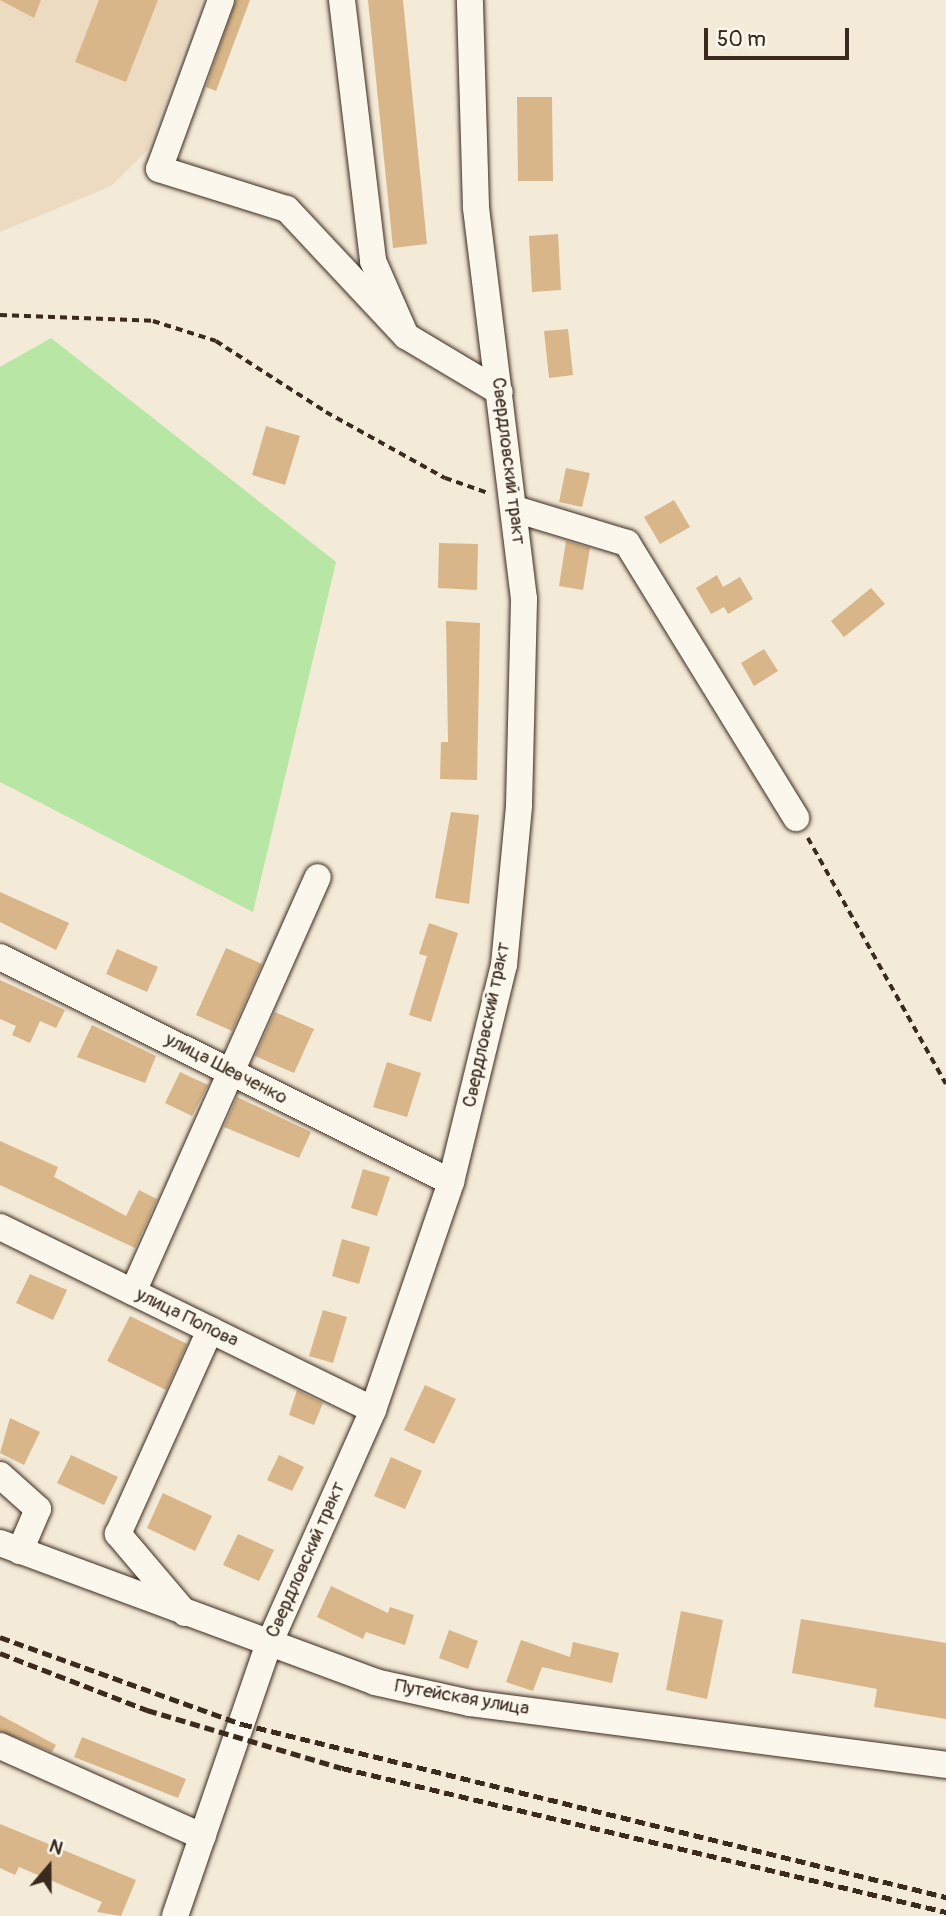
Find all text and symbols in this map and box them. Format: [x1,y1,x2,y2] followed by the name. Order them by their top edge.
[708,14,853,58] scale bar
[717,26,766,53] text: 50 m
[486,376,530,546] street label: Свердловский тракт
[458,940,516,1110] street label: Свердловский тракт
[161,1028,291,1110] street label: улица Шевченко
[132,1283,242,1353] street label: улица Попова
[261,1479,351,1641] street label: Свердловский тракт
[393,1675,531,1721] street label: Путейская улица
[14,1832,84,1902] north arrow
[46,1834,66,1861] text: N

